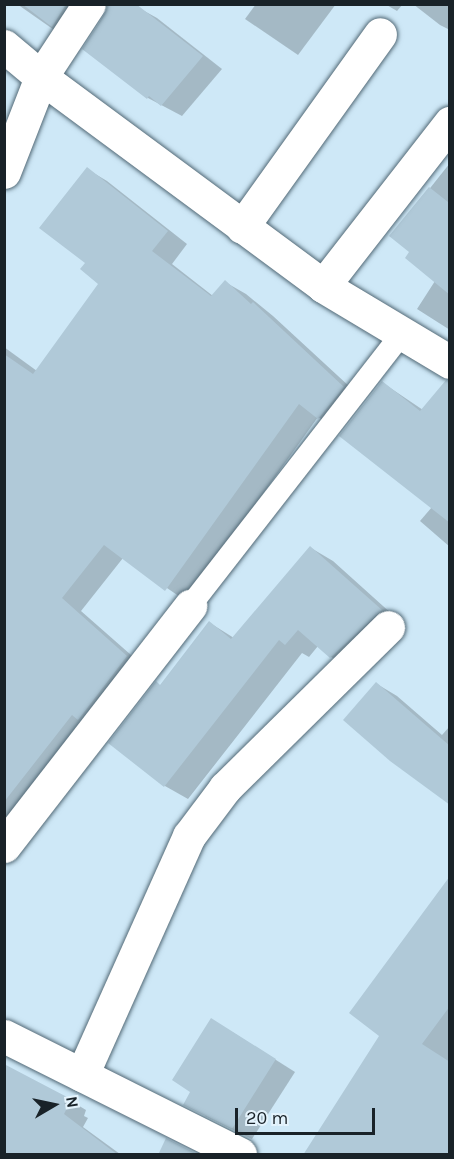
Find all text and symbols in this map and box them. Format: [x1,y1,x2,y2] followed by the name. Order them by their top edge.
[24,1075,84,1135] north arrow
[62,1095,83,1109] text: N
[238,1096,378,1134] scale bar
[246,1107,288,1129] text: 20 m

